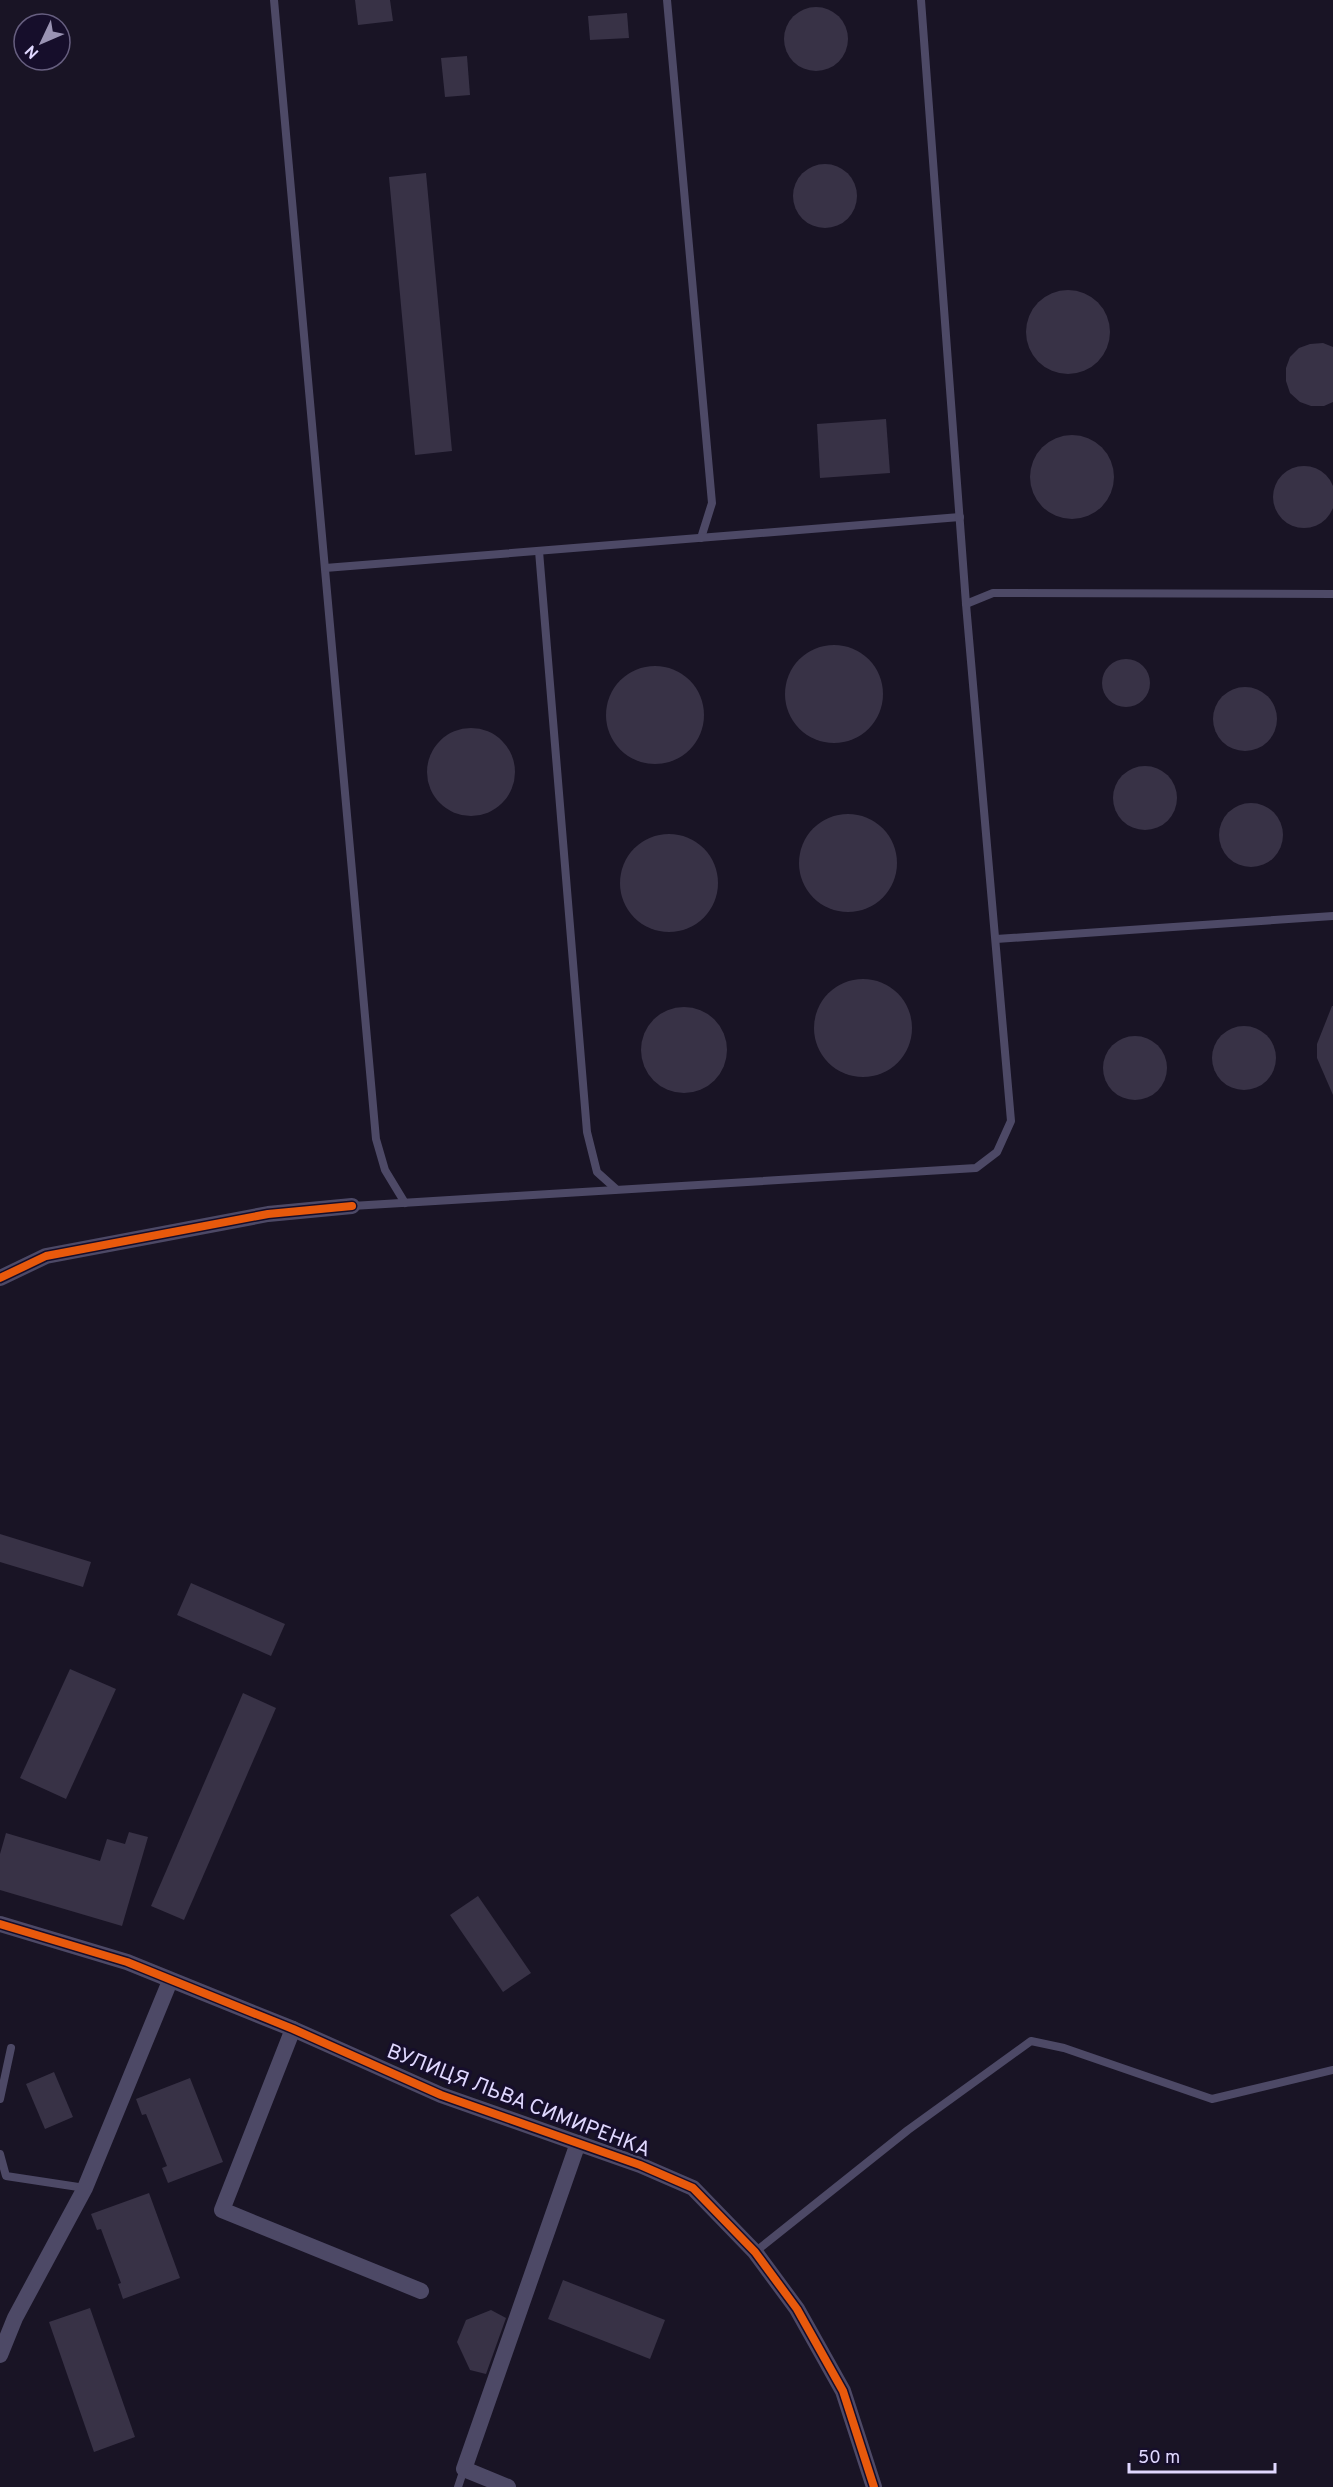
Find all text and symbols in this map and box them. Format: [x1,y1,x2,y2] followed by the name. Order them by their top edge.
[12,12,72,72] north arrow
[21,40,44,62] text: N
[383,2039,654,2164] street label: ВУЛИЦЯ ЛЬВА СИМИРЕНКА
[1129,2436,1274,2474] scale bar
[1138,2447,1180,2470] text: 50 m

